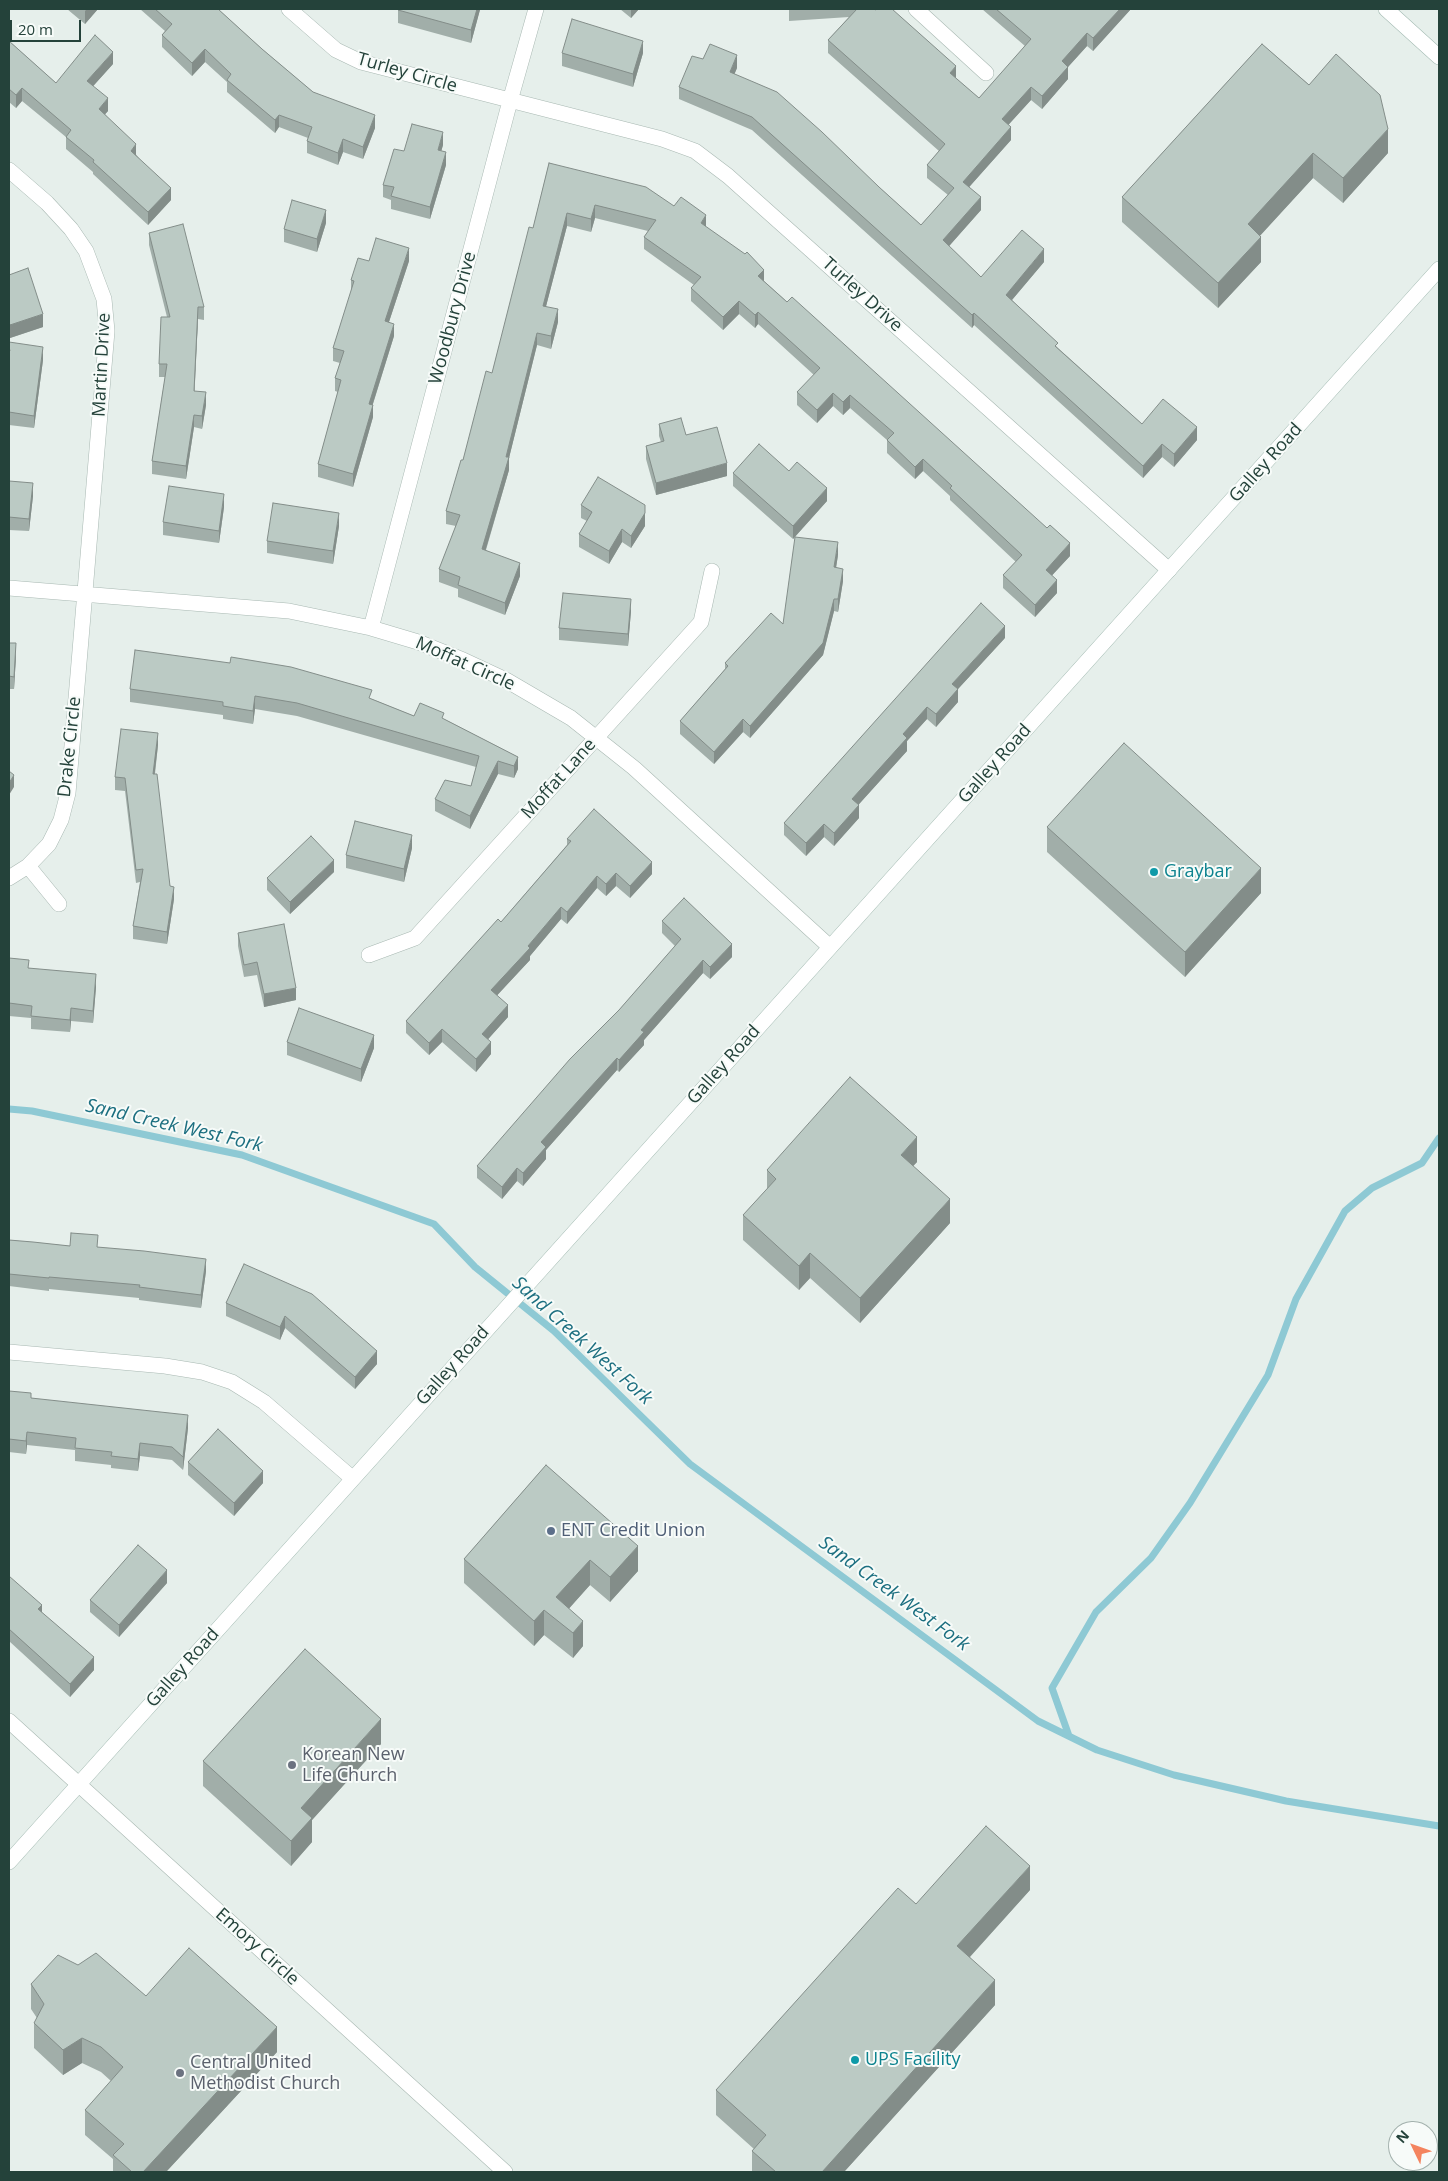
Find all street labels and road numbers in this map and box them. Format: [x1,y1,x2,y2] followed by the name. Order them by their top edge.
[354,48,460,98] street label: Turley Circle
[425,249,481,387] street label: Woodbury Drive
[817,253,907,337] street label: Turley Drive
[88,312,116,418] street label: Martin Drive
[1225,419,1307,507] street label: Galley Road
[412,632,518,696] street label: Moffat Circle
[54,696,86,798] street label: Drake Circle
[954,720,1036,808] street label: Galley Road
[517,734,601,824] street label: Moffat Lane
[683,1021,765,1109] street label: Galley Road
[412,1322,494,1410] street label: Galley Road
[142,1624,224,1712] street label: Galley Road
[211,1904,303,1990] street label: Emory Circle

